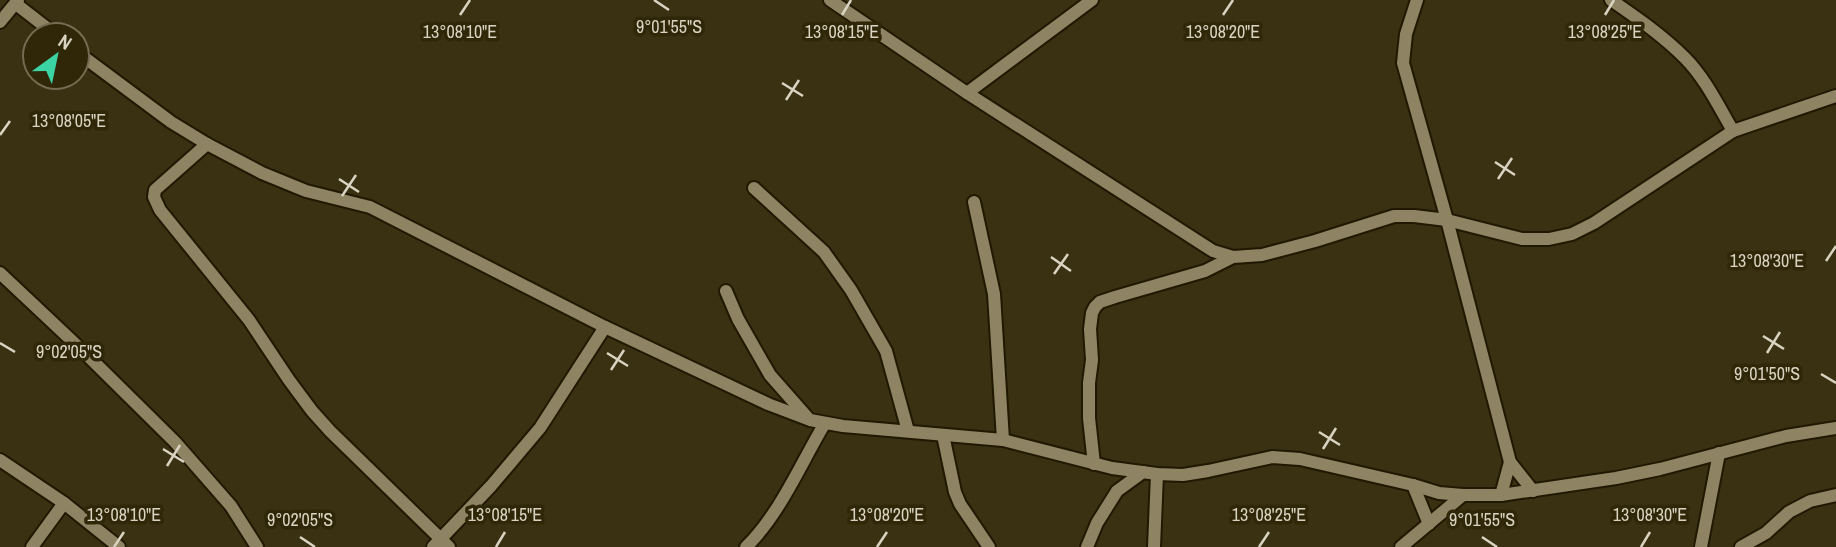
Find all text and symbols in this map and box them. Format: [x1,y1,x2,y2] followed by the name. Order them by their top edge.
[636,14,702,39] text: 9°01'55"S
[423,19,497,44] text: 13°08'10"E
[805,19,879,44] text: 13°08'15"E
[1186,19,1260,44] text: 13°08'20"E
[1568,19,1642,44] text: 13°08'25"E
[21,21,91,91] north arrow
[53,28,77,56] text: N
[32,108,106,133] text: 13°08'05"E
[1730,248,1804,273] text: 13°08'30"E
[36,339,102,364] text: 9°02'05"S
[1734,361,1800,386] text: 9°01'50"S
[87,502,161,527] text: 13°08'10"E
[468,502,542,527] text: 13°08'15"E
[850,502,924,527] text: 13°08'20"E
[1232,502,1306,527] text: 13°08'25"E
[1613,502,1687,527] text: 13°08'30"E
[267,507,333,532] text: 9°02'05"S
[1449,507,1515,532] text: 9°01'55"S

